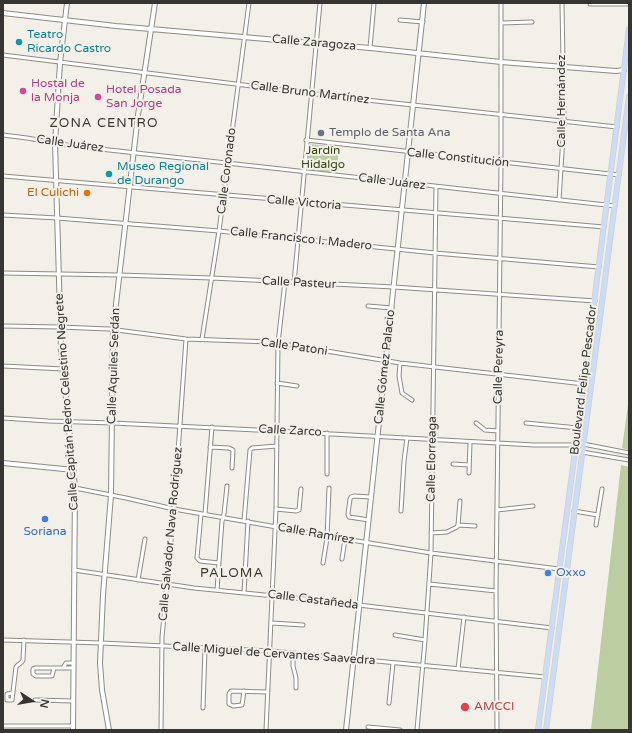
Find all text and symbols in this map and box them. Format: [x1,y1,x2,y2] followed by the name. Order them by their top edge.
[27,28,111,56] place label: Teatro Ricardo Castro
[271,32,357,54] street label: Calle Zaragoza
[14,37,24,47] marker: Teatro Ricardo Castro
[555,55,569,147] street label: Calle Hernández
[31,77,85,105] place label: Hostal de la Monja
[250,79,370,107] street label: Calle Bruno Martínez
[106,83,182,111] place label: Hotel Posada San Jorge
[18,86,28,96] marker: Hostal de la Monja
[93,92,103,102] marker: Hotel Posada San Jorge
[50,116,158,132] district label: ZONA CENTRO
[329,126,450,140] place label: Templo de Santa Ana
[215,127,239,215] street label: Calle Coronado
[316,128,326,138] marker: Templo de Santa Ana
[35,132,105,156] street label: Calle Juárez
[301,144,345,172] park label: Jardín Hidalgo
[406,145,510,171] street label: Calle Constitución
[117,160,209,188] place label: Museo Regional de Durango
[104,169,114,179] marker: Museo Regional de Durango
[357,171,427,193] street label: Calle Juárez
[27,186,79,200] place label: El Culichi
[82,188,92,198] marker: El Culichi
[266,193,342,213] street label: Calle Victoria
[229,224,373,254] street label: Calle Francisco I. Madero
[261,274,337,292] street label: Calle Pasteur
[52,293,82,511] street label: Calle Capitán Pedro Celestino Negrete
[568,304,600,456] street label: Boulevard Felipe Pescador
[105,308,123,424] street label: Calle Aquiles Serdán
[372,309,398,425] street label: Calle Gómez Palacio
[491,330,507,404] street label: Calle Pereyra
[260,335,328,359] street label: Calle Patoni
[424,416,440,502] street label: Calle Elorreaga
[258,422,322,440] street label: Calle Zarco
[156,446,186,622] street label: Calle Salvador Nava Rodríguez
[40,514,50,524] marker: Soriana
[277,520,355,548] street label: Calle Ramírez
[23,525,67,539] place label: Soriana
[200,566,264,582] district label: PALOMA
[556,566,586,580] place label: Oxxo
[543,568,553,578] marker: Oxxo
[267,587,359,613] street label: Calle Castañeda
[172,640,376,668] street label: Calle Miguel de Cervantes Saavedra
[12,681,52,721] north arrow
[37,698,52,709] text: N
[474,700,514,714] place label: AMCCI
[459,701,471,713] marker: AMCCI

